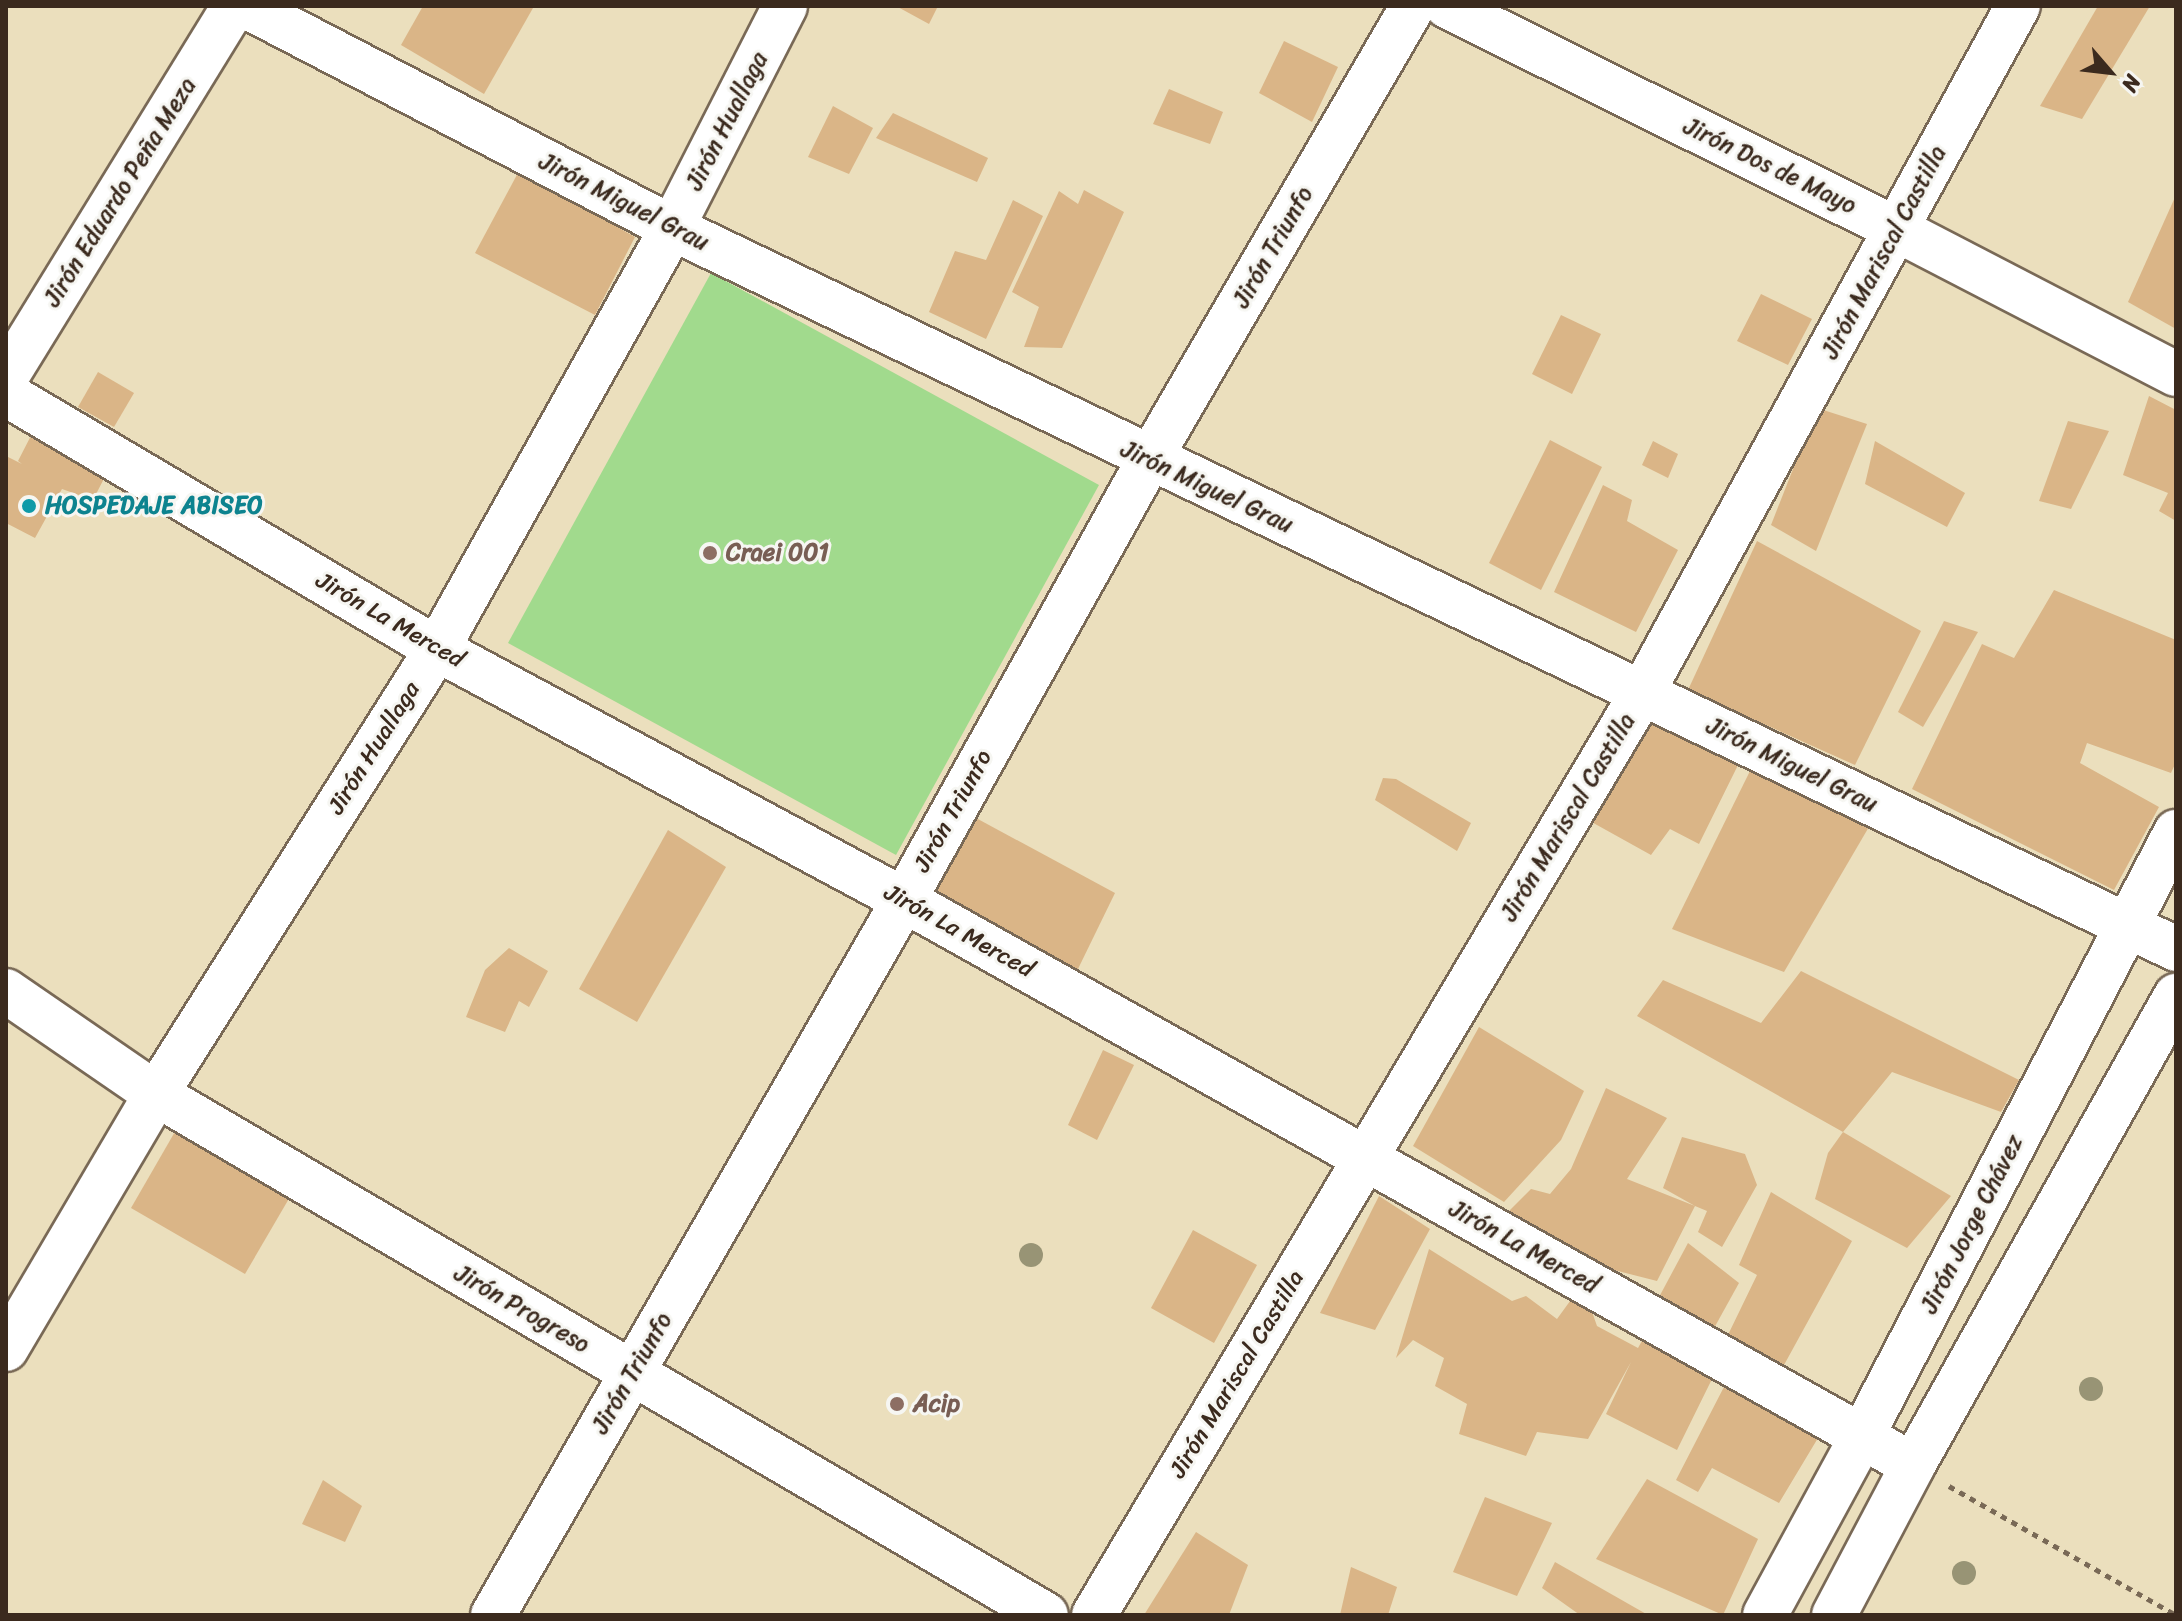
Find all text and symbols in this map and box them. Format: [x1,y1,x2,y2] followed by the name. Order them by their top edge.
[2070,32,2150,112] north arrow
[680,47,774,195] street label: Jirón Huallaga
[2111,68,2152,99] text: N
[38,72,202,312] street label: Jirón Eduardo Peña Meza
[1678,111,1862,221] street label: Jirón Dos de Mayo
[1816,141,1952,363] street label: Jirón Mariscal Castilla
[535,147,713,257] street label: Jirón Miguel Grau
[1227,181,1319,313] street label: Jirón Triunfo
[1117,435,1297,539] street label: Jirón Miguel Grau
[45,492,263,520] place label: HOSPEDAJE ABISEO
[20,497,38,515] marker: HOSPEDAJE ABISEO
[726,539,829,567] place label: Craei 001
[701,544,719,562] marker: Craei 001
[310,566,470,674] street label: Jirón La Merced
[322,676,426,820] street label: Jirón Huallaga
[1495,708,1641,926] street label: Jirón Mariscal Castilla
[1703,712,1881,818] street label: Jirón Miguel Grau
[908,745,998,877] street label: Jirón Triunfo
[879,878,1039,984] street label: Jirón La Merced
[1914,1129,2030,1319] street label: Jirón Jorge Chávez
[1444,1194,1604,1300] street label: Jirón La Merced
[449,1258,595,1360] street label: Jirón Progreso
[1164,1265,1310,1483] street label: Jirón Mariscal Castilla
[586,1307,678,1439] street label: Jirón Triunfo
[913,1390,960,1418] place label: Acip
[888,1395,906,1413] marker: Acip

